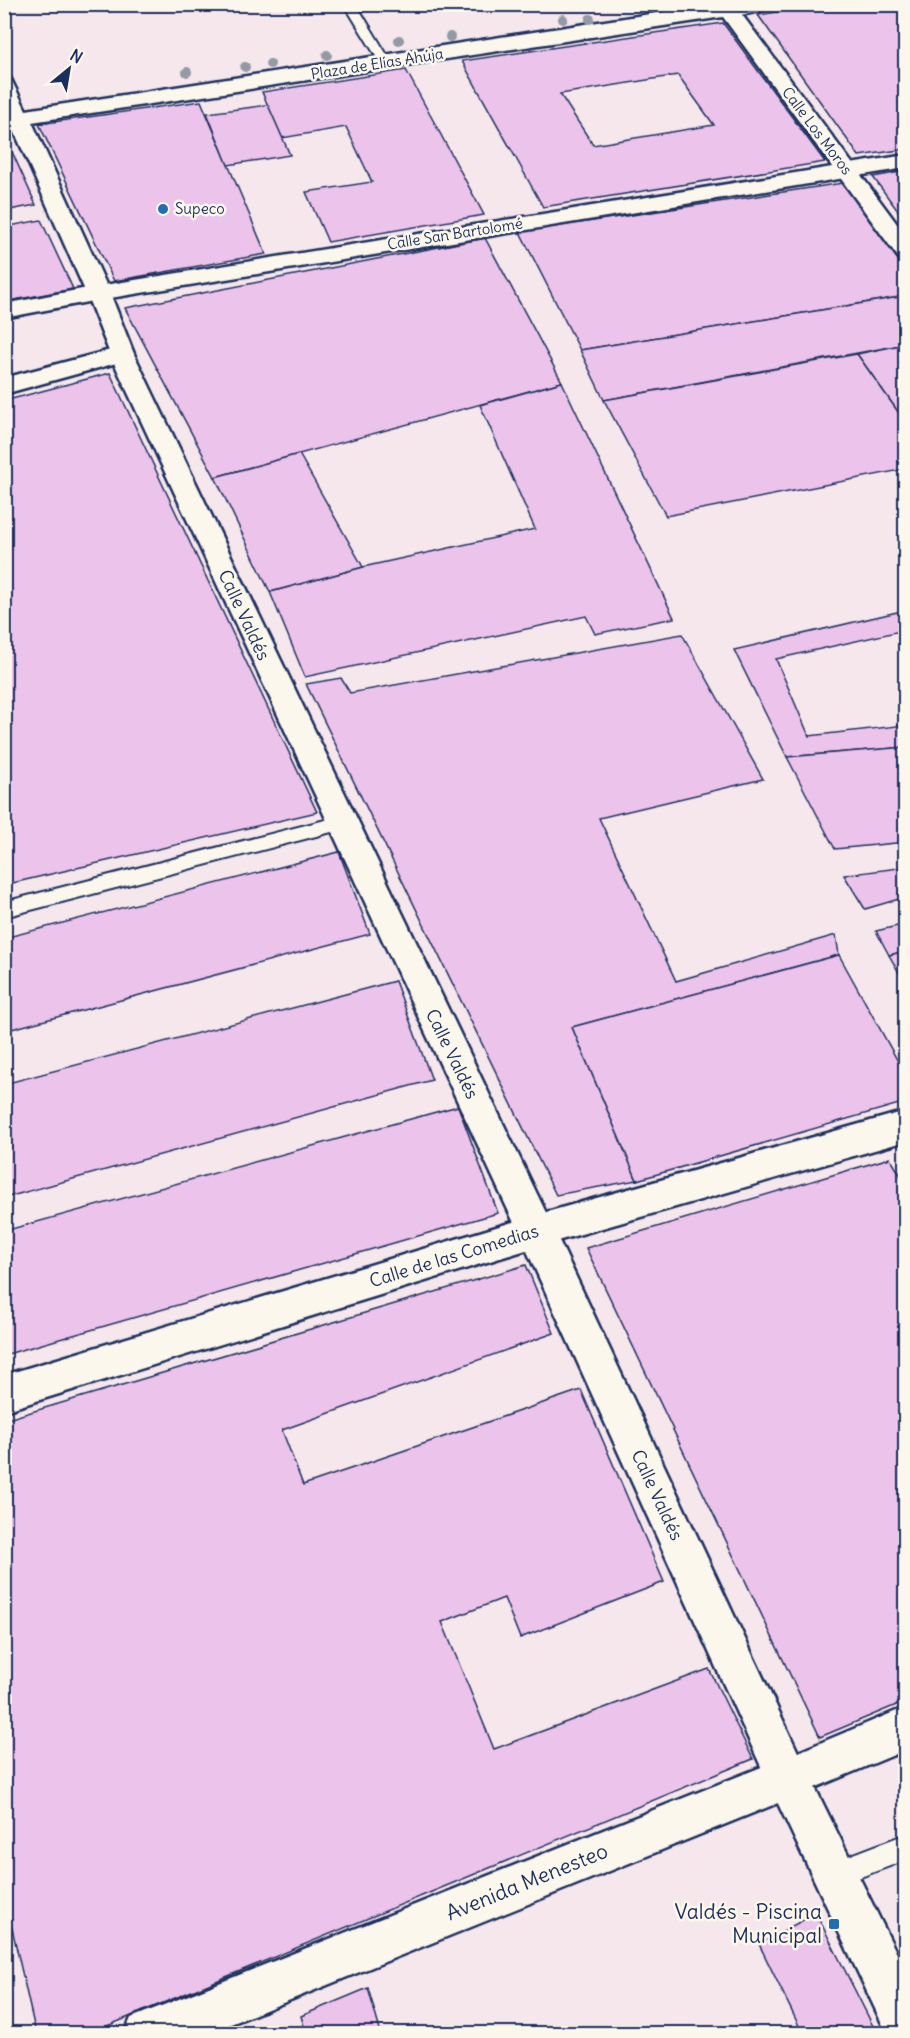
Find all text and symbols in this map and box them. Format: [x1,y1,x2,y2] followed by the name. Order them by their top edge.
[39,39,99,99] north arrow
[309,44,445,83] street label: Plaza de Elías Ahúja
[67,45,86,67] text: N
[778,83,857,179] street label: Calle Los Moros
[175,199,225,218] place label: Supeco
[156,202,170,216] marker: Supeco
[386,213,524,254] street label: Calle San Bartolomé
[213,566,275,664] street label: Calle Valdés
[421,1005,484,1103] street label: Calle Valdés
[367,1219,541,1292] street label: Calle de las Comedias
[626,1446,688,1544] street label: Calle Valdés
[442,1837,612,1926] street label: Avenida Menesteo
[675,1898,822,1949] place label: Valdés - Piscina Municipal
[827,1917,841,1931] marker: Valdés - Piscina Municipal

